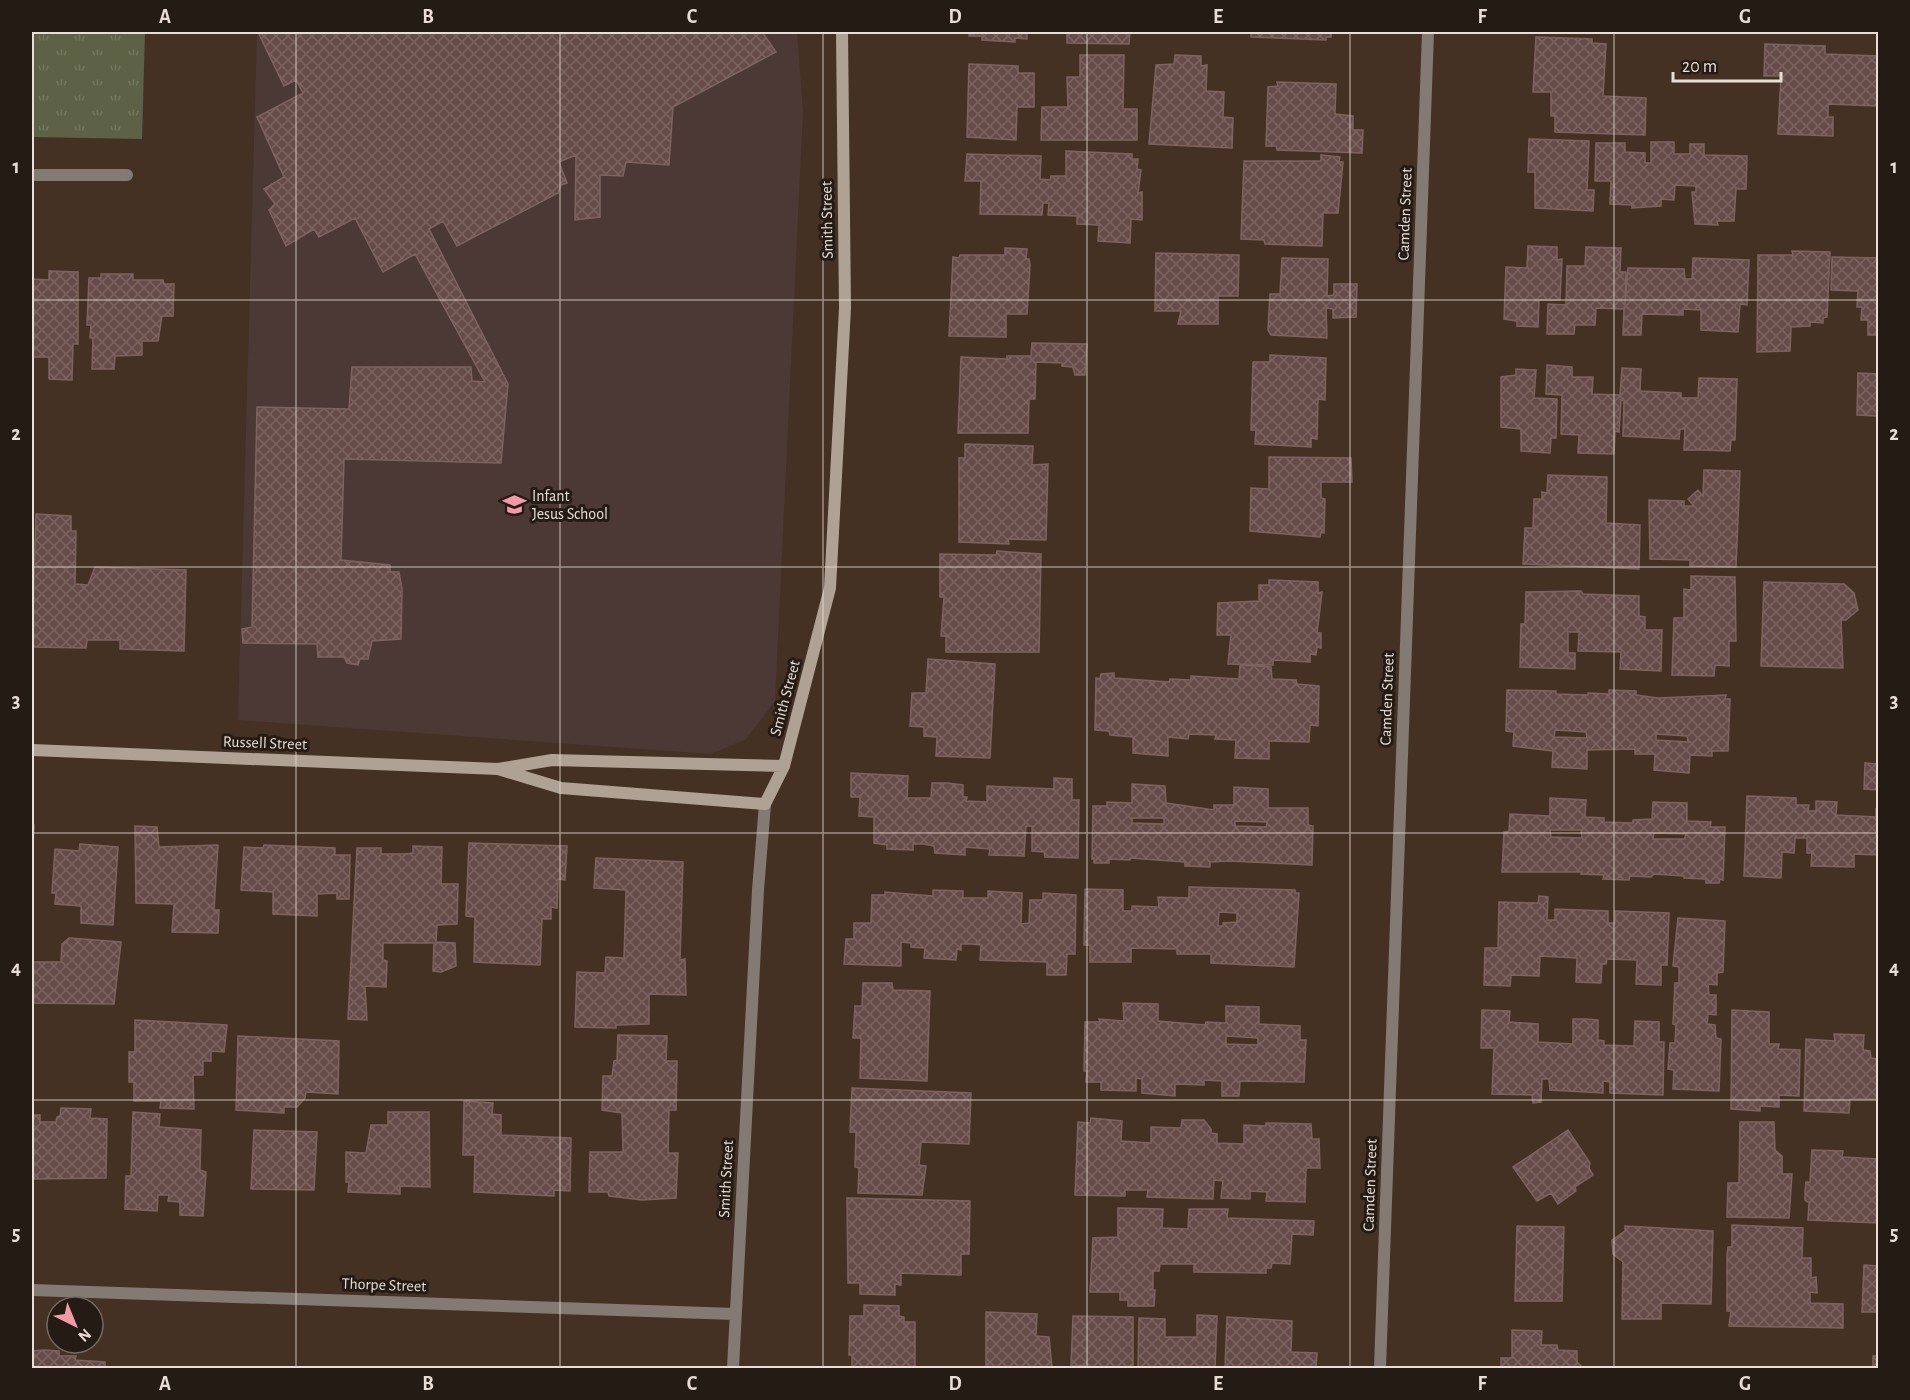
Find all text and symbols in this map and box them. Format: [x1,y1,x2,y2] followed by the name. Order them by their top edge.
[159,7,171,27] text: A
[422,7,434,27] text: B
[687,7,698,27] text: C
[948,7,962,27] text: D
[1213,7,1223,27] text: E
[1477,7,1487,27] text: F
[1739,7,1751,27] text: G
[1673,45,1781,83] scale bar
[1682,58,1717,76] text: 20 m
[12,157,20,177] text: 1
[1890,157,1898,177] text: 1
[1395,167,1415,261] street label: Camden Street
[818,181,836,259] street label: Smith Street
[11,424,21,444] text: 2
[1889,424,1899,444] text: 2
[532,488,608,522] place label: Infant Jesus School
[501,492,527,518] school or university icon: Infant Jesus School
[1377,652,1397,746] street label: Camden Street
[767,658,803,738] street label: Smith Street
[12,691,20,711] text: 3
[1890,691,1898,711] text: 3
[223,734,307,752] street label: Russell Street
[11,958,21,978] text: 4
[1889,958,1899,978] text: 4
[1360,1138,1380,1232] street label: Camden Street
[716,1140,736,1218] street label: Smith Street
[12,1224,20,1244] text: 5
[1890,1224,1898,1244] text: 5
[341,1276,427,1294] street label: Thorpe Street
[45,1295,105,1355] north arrow
[75,1326,94,1345] text: N
[159,1374,171,1394] text: A
[422,1374,434,1394] text: B
[687,1374,698,1394] text: C
[948,1374,962,1394] text: D
[1213,1374,1223,1394] text: E
[1477,1374,1487,1394] text: F
[1739,1374,1751,1394] text: G

